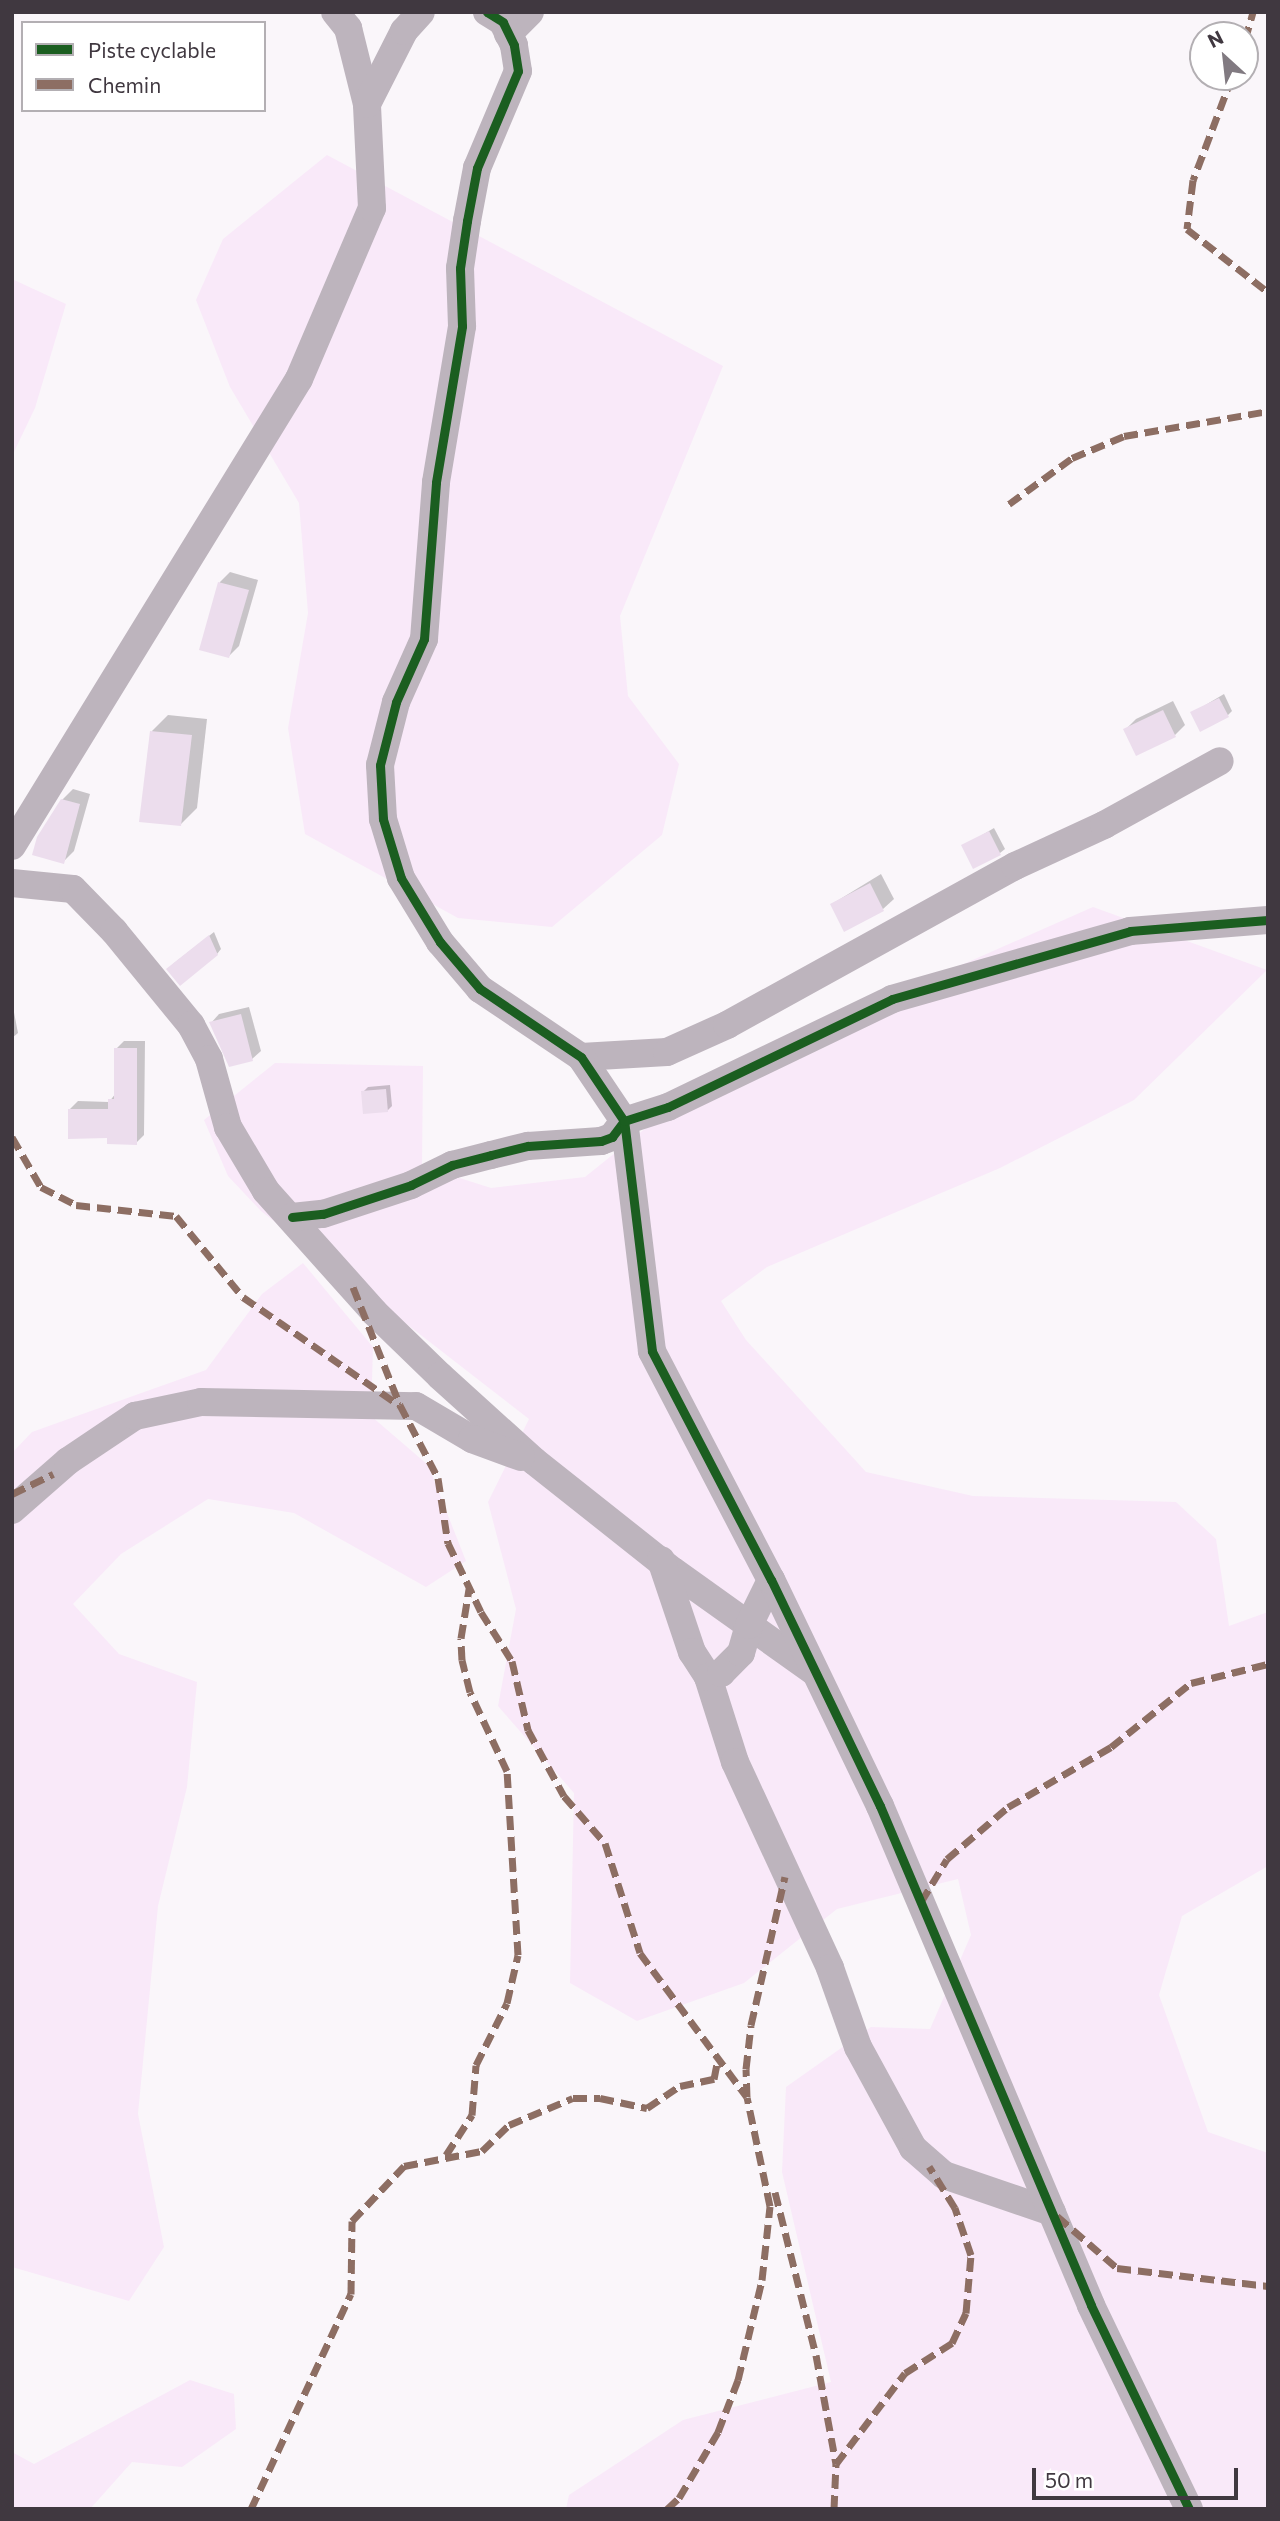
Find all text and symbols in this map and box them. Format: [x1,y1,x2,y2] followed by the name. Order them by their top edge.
[21,21,266,112] legend
[1189,21,1259,91] north arrow
[1204,25,1227,52] text: N
[88,37,216,62] text: Piste cyclable
[88,72,161,97] text: Chemin
[1035,2454,1242,2498] scale bar
[1045,2467,1093,2492] text: 50 m

